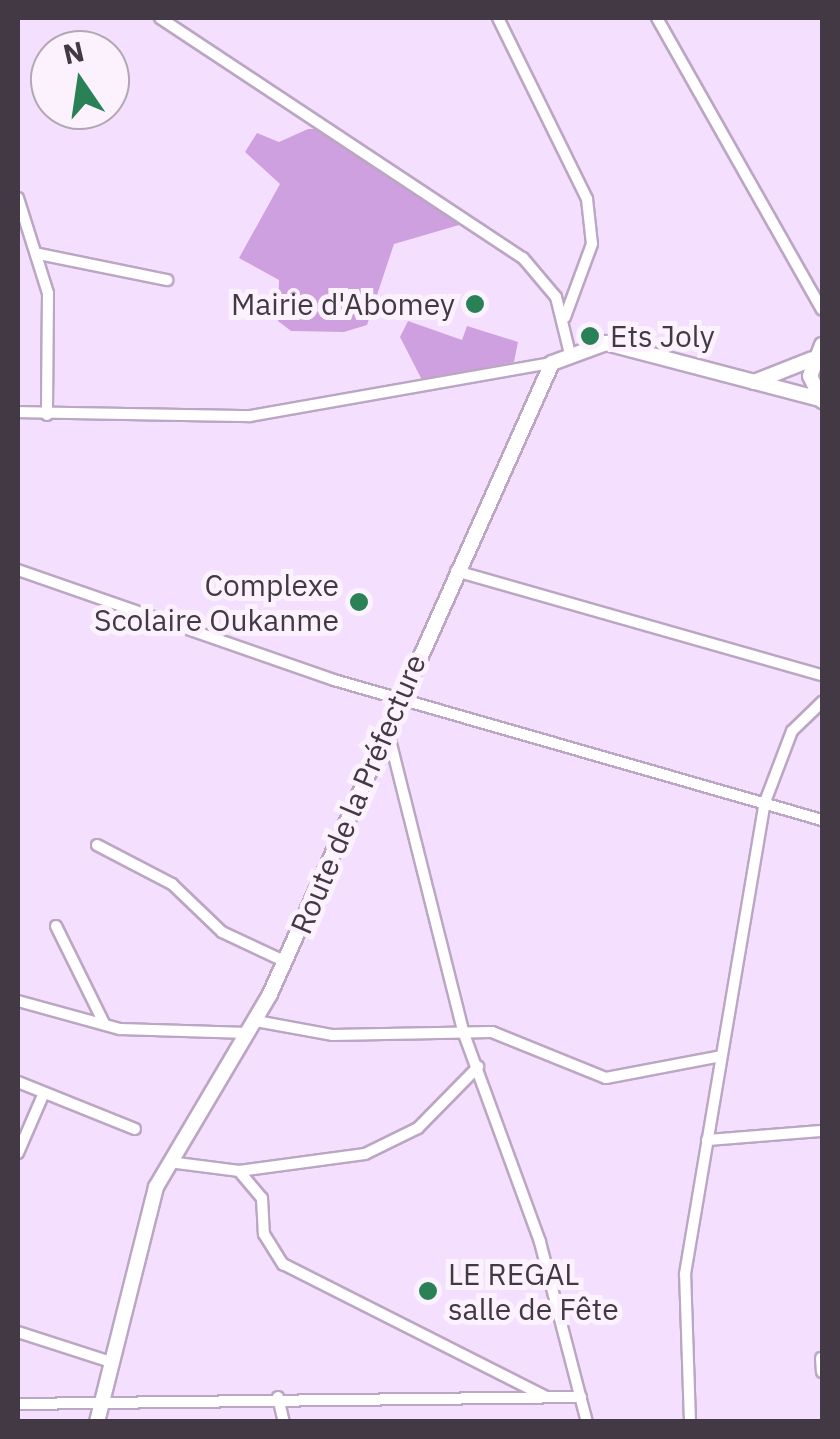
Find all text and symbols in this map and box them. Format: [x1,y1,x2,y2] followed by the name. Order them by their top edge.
[30,30,130,130] north arrow
[60,32,88,73] text: N
[231,286,455,322] place label: Mairie d'Abomey
[464,293,486,315] marker: Mairie d'Abomey
[610,318,715,354] place label: Ets Joly
[579,325,601,347] marker: Ets Joly
[94,567,339,638] place label: Complexe Scolaire Oukanme
[348,591,370,613] marker: Complexe Scolaire Oukanme
[283,649,433,939] street label: Route de la Préfecture
[448,1256,619,1326] place label: LE REGAL salle de Fête
[417,1280,439,1302] marker: LE REGAL salle de Fête

